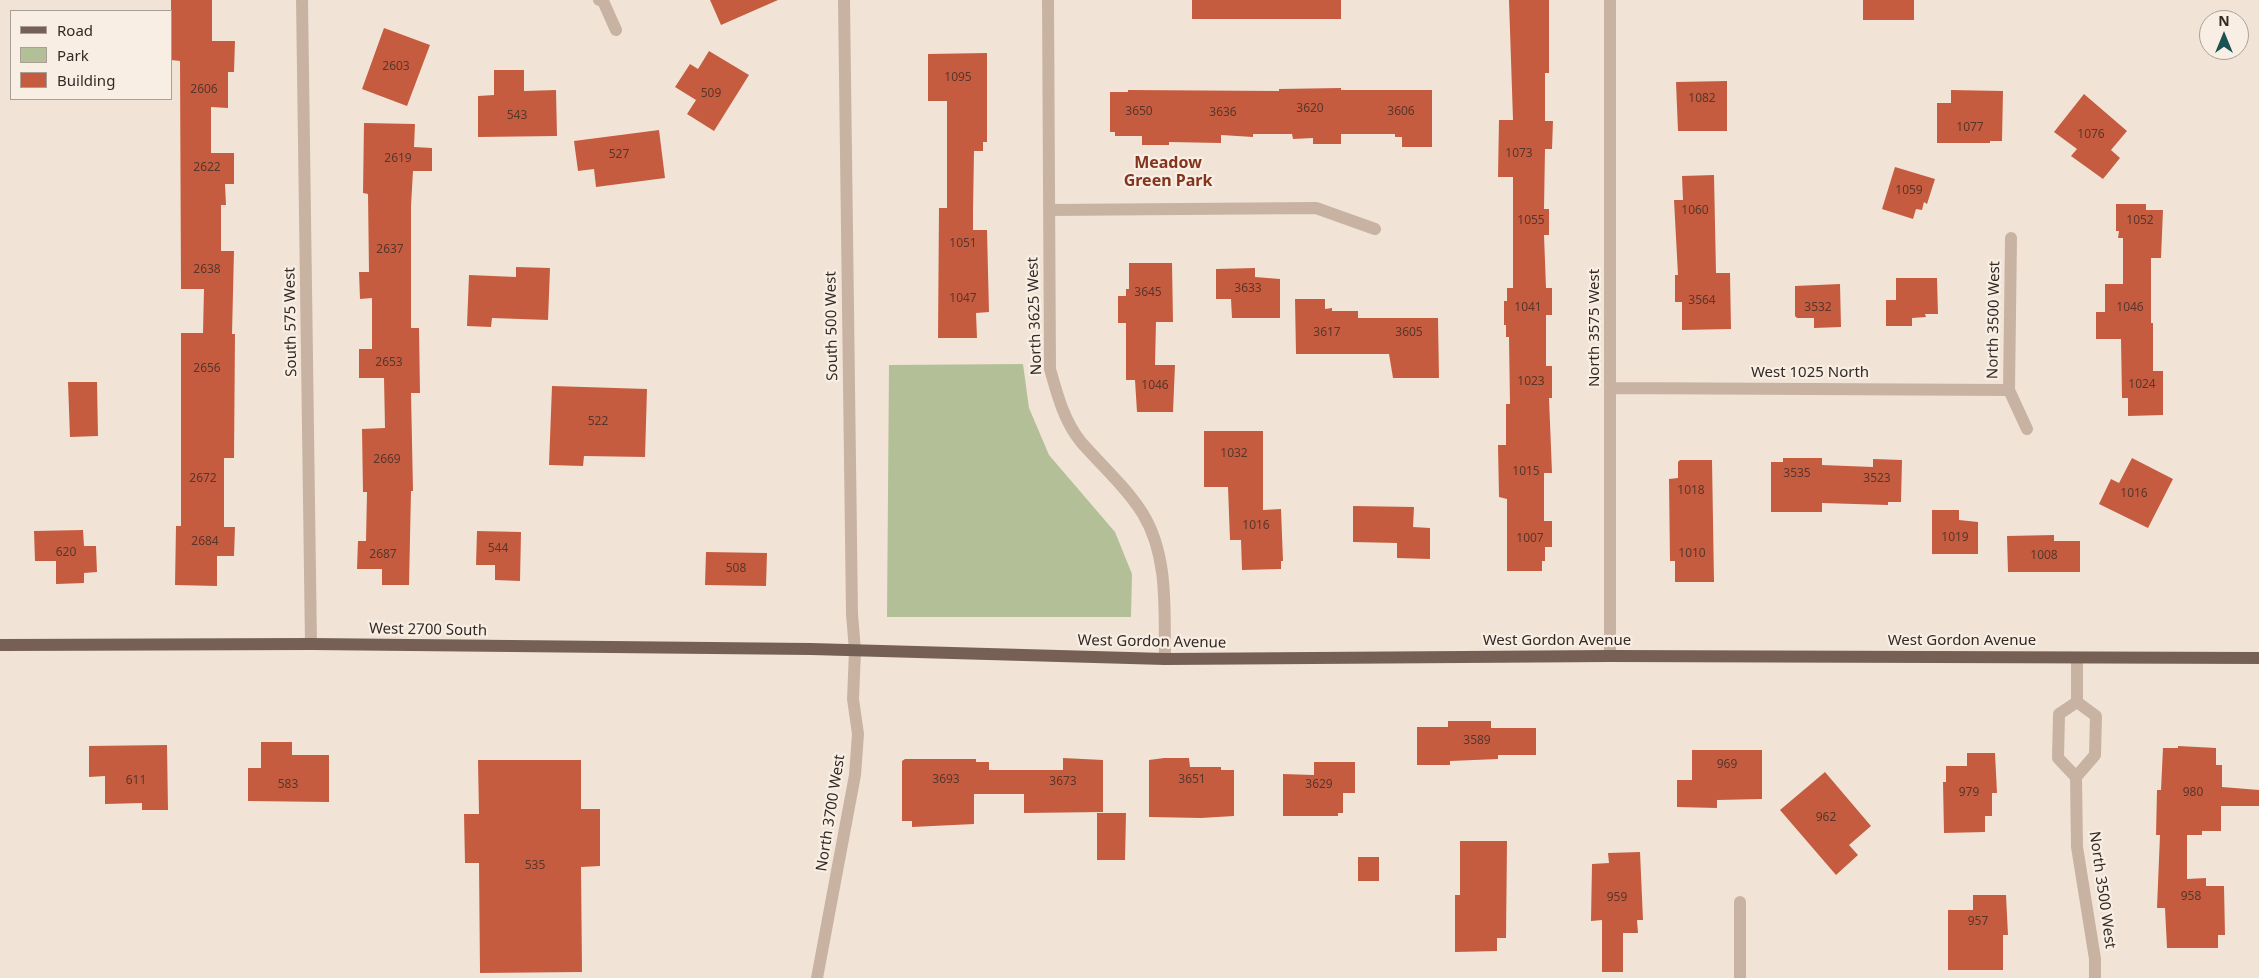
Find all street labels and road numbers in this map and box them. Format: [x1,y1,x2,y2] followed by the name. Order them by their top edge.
[1024,257,1046,375] street label: North 3625 West
[1984,261,2004,379] street label: North 3500 West
[281,267,301,377] street label: South 575 West
[1586,269,1604,387] street label: North 3575 West
[822,271,842,381] street label: South 500 West
[1751,364,1869,382] street label: West 1025 North
[369,620,487,640] street label: West 2700 South
[1078,632,1226,652] street label: West Gordon Avenue
[1483,632,1631,650] street label: West Gordon Avenue
[1888,632,2036,650] street label: West Gordon Avenue
[813,753,849,873] street label: North 3700 West
[2085,830,2119,950] street label: North 3500 West

